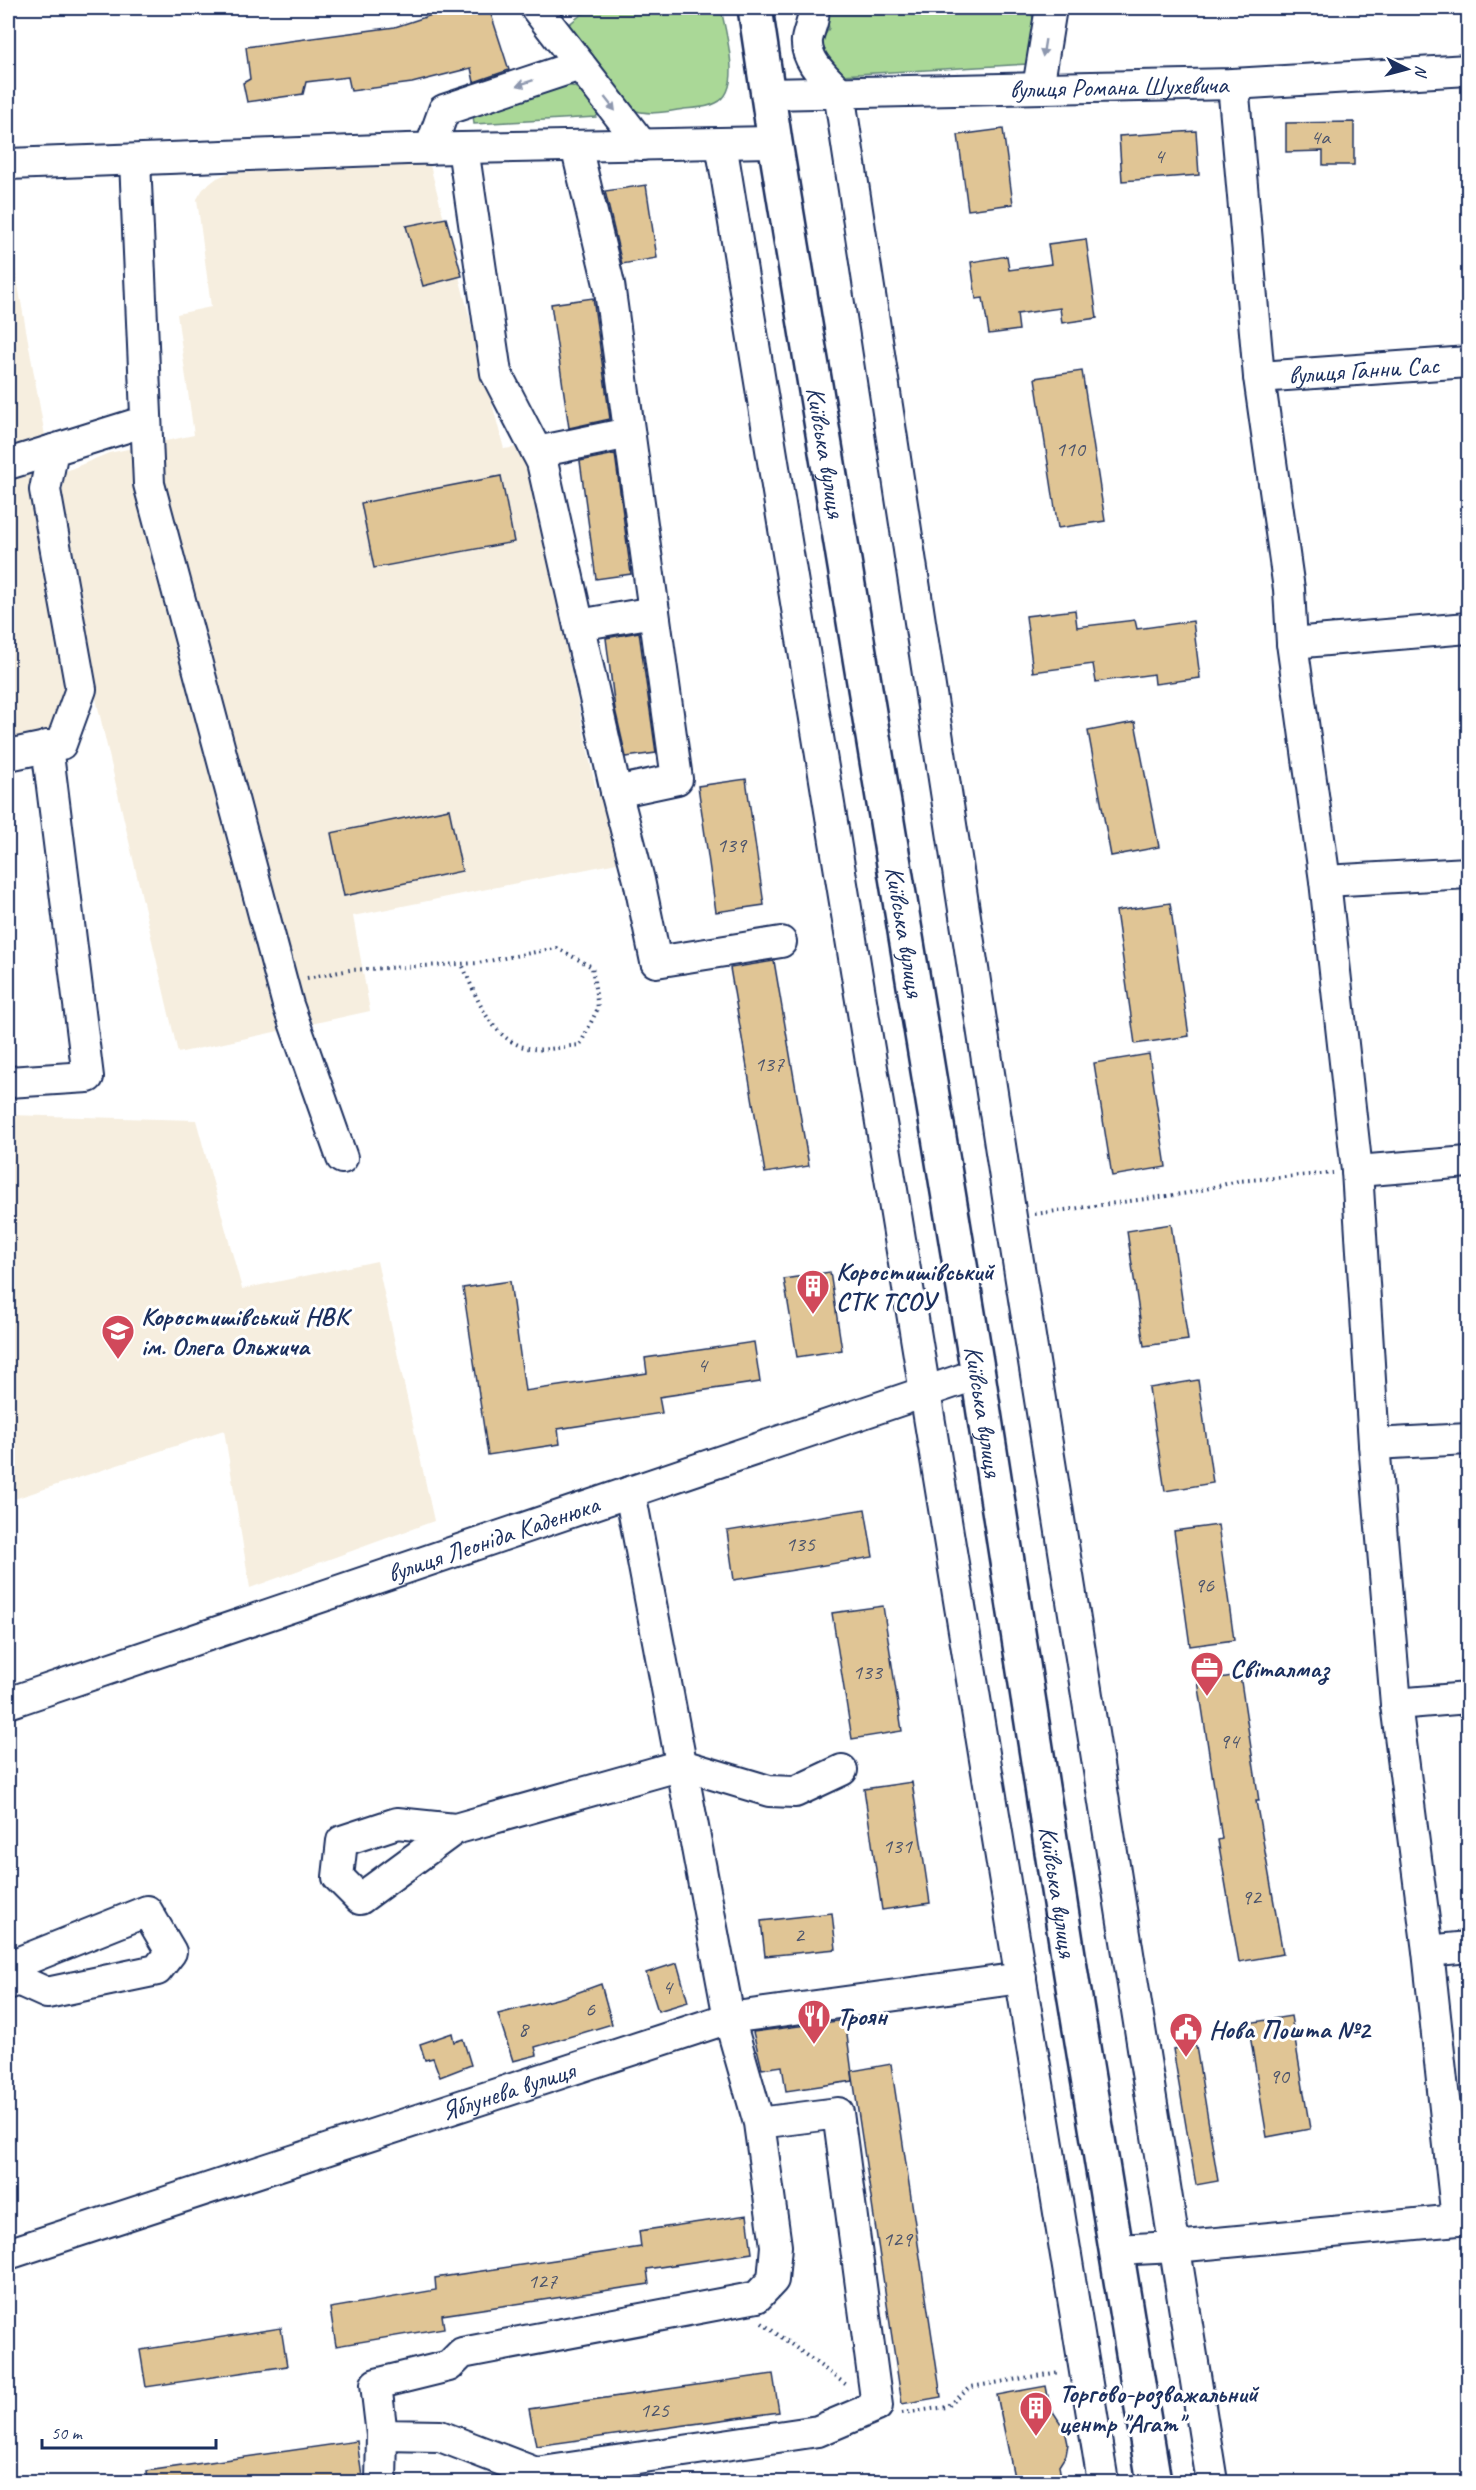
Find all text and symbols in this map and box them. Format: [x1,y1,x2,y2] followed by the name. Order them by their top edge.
[1039,38,1048,57] one-way arrow
[1377,39,1437,99] north arrow
[1410,64,1431,80] text: N
[1009,68,1230,105] street label: вулиця Романа Шухевича
[516,79,534,88] one-way arrow
[604,96,616,111] one-way arrow
[1310,123,1331,151] house number: 4а
[1154,142,1166,170] house number: 4
[1287,348,1441,391] street label: вулиця Ганни Сас
[799,384,853,522] street label: Київська вулиця
[1055,435,1087,463] house number: 110
[716,831,748,859] house number: 139
[878,864,932,1001] street label: Київська вулиця
[754,1050,785,1078] house number: 137
[836,1255,995,1318] place label: Коростишівський СТК ТСОУ
[795,1268,831,1315] building icon: Коростишівський СТК ТСОУ
[141,1300,352,1363] place label: Коростишівський НВК ім. Олега Ольжича
[100,1313,136,1360] school or university icon: Коростишівський НВК ім. Олега Ольжича
[957,1343,1010,1481] street label: Київська вулиця
[697,1351,709,1379] house number: 4
[383,1487,604,1590] street label: вулиця Леоніда Каденюка
[785,1530,816,1558] house number: 135
[1194,1571,1215,1599] house number: 96
[1189,1650,1225,1697] office icon: Світалмаз
[1230,1652,1331,1685] place label: Світалмаз
[852,1658,884,1686] house number: 133
[1219,1727,1241,1755] house number: 94
[1032,1824,1085,1961] street label: Київська вулиця
[882,1832,913,1860] house number: 131
[1241,1883,1263,1911] house number: 92
[794,1921,806,1949] house number: 2
[662,1973,674,2001] house number: 4
[585,1995,596,2023] house number: 6
[796,1998,832,2045] restaurant icon: Троян
[837,2000,888,2033] place label: Троян
[1168,2011,1204,2058] public building icon: Нова Пошта №2
[1209,2013,1372,2046] place label: Нова Пошта №2
[518,2015,530,2043] house number: 8
[437,2052,581,2128] street label: Яблунева вулиця
[1269,2062,1291,2090] house number: 90
[882,2225,914,2253] house number: 129
[527,2267,558,2295] house number: 127
[1059,2377,1260,2440] place label: Торгово-розважальний центр "Агат"
[1018,2390,1054,2437] building icon: Торгово-розважальний центр "Агат"
[639,2396,670,2424] house number: 125
[42,2412,216,2450] scale bar
[51,2422,84,2444] text: 50 m

